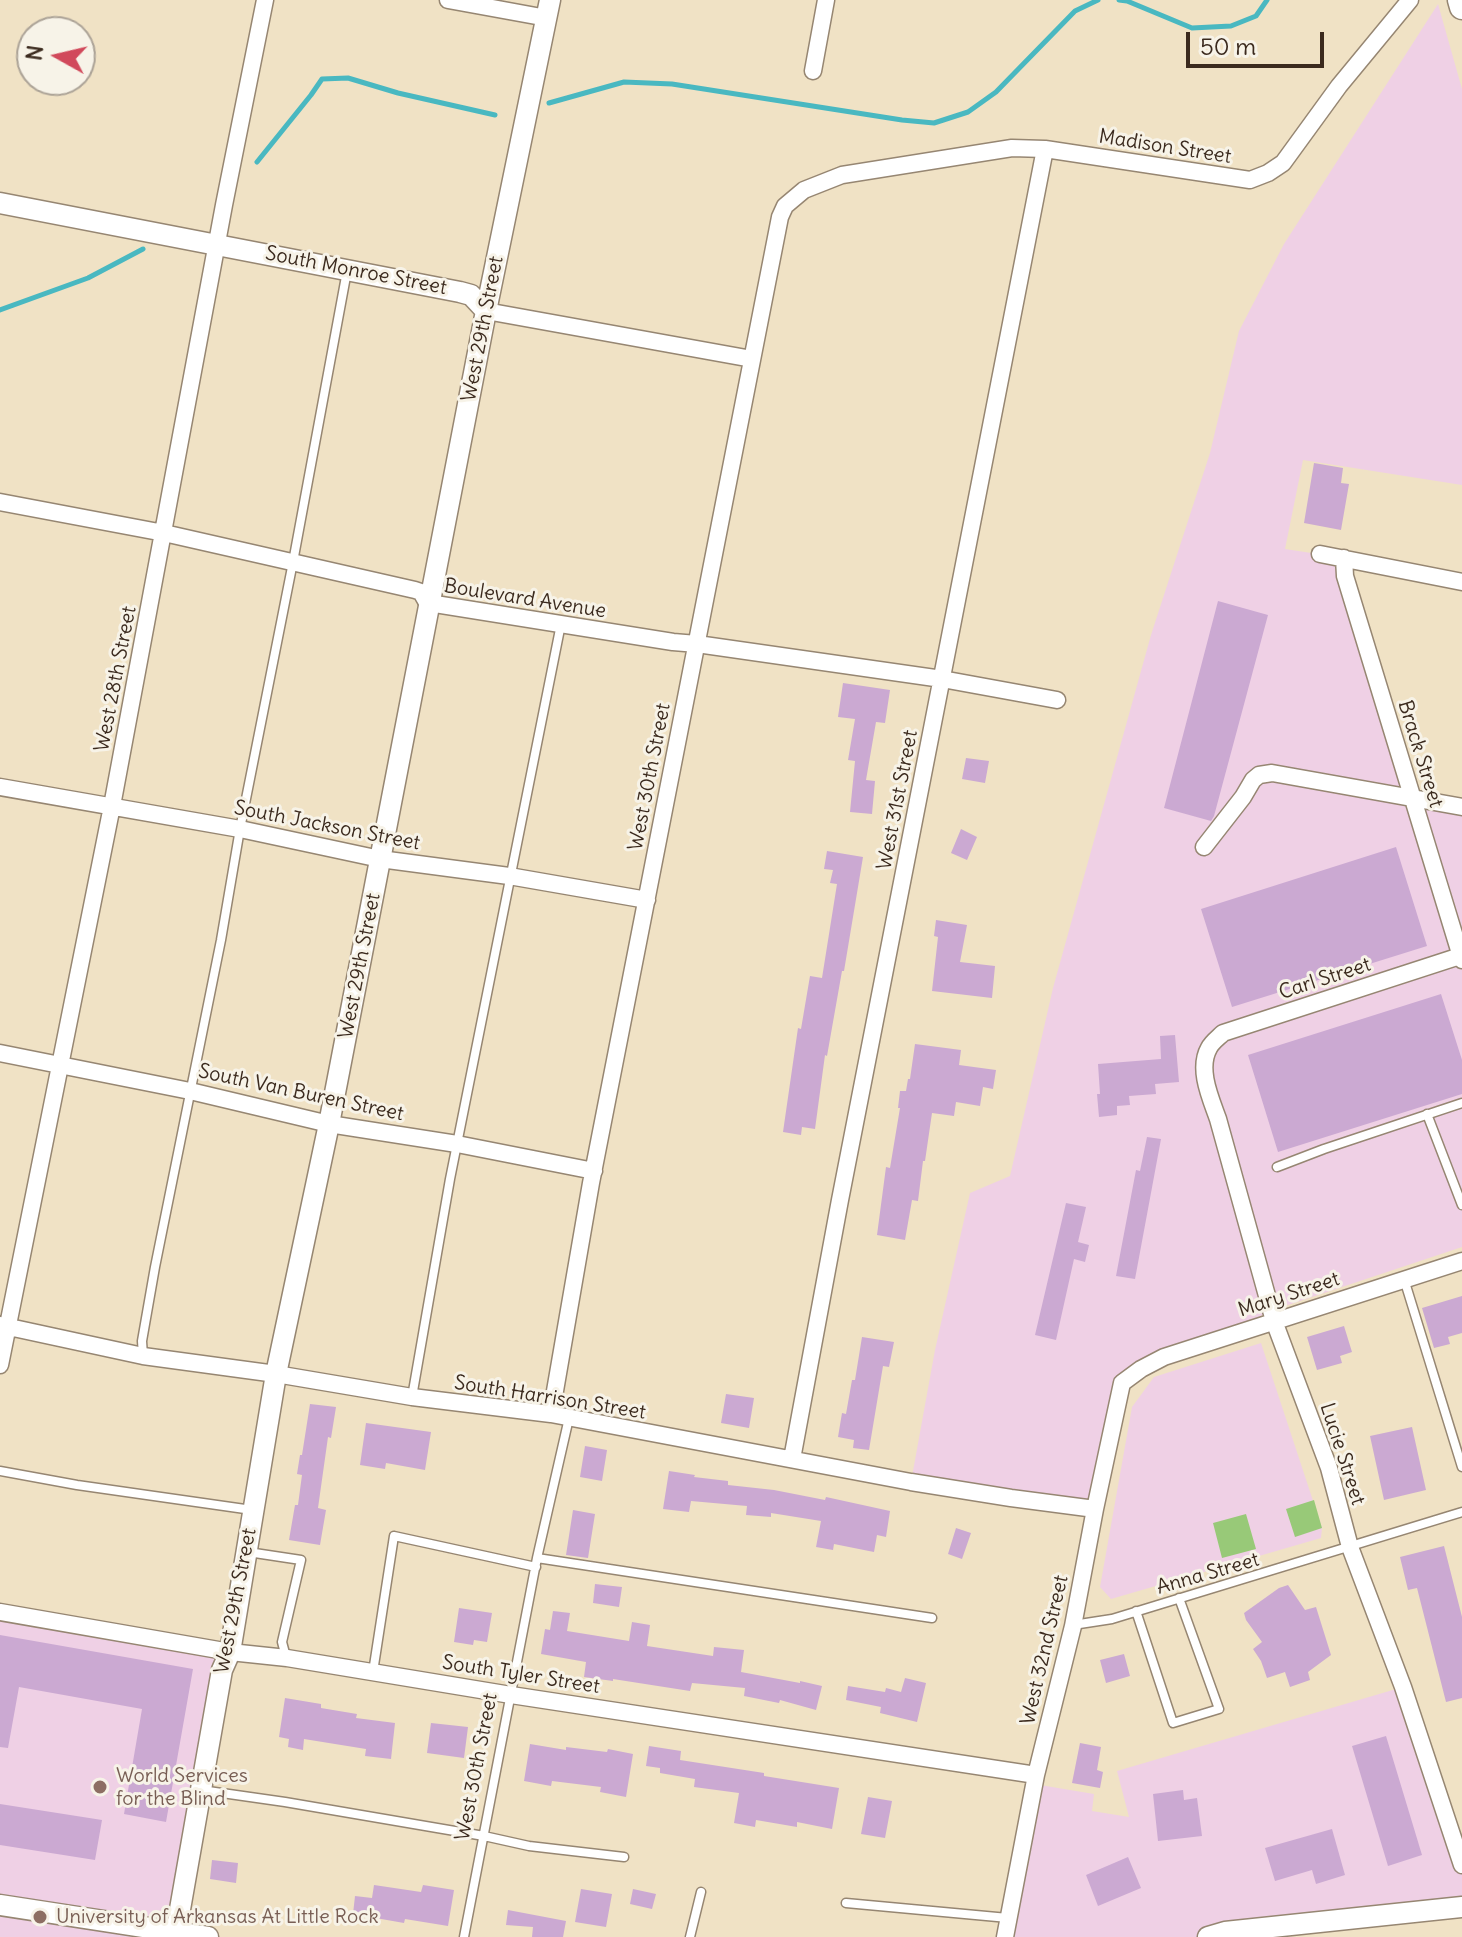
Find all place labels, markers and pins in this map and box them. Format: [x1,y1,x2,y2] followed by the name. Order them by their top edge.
[116,1764,248,1811] place label: World Services for the Blind
[91,1778,109,1796] marker: World Services for the Blind
[56,1905,379,1929] place label: University of Arkansas At Little Rock
[31,1908,49,1926] marker: University of Arkansas At Little Rock

